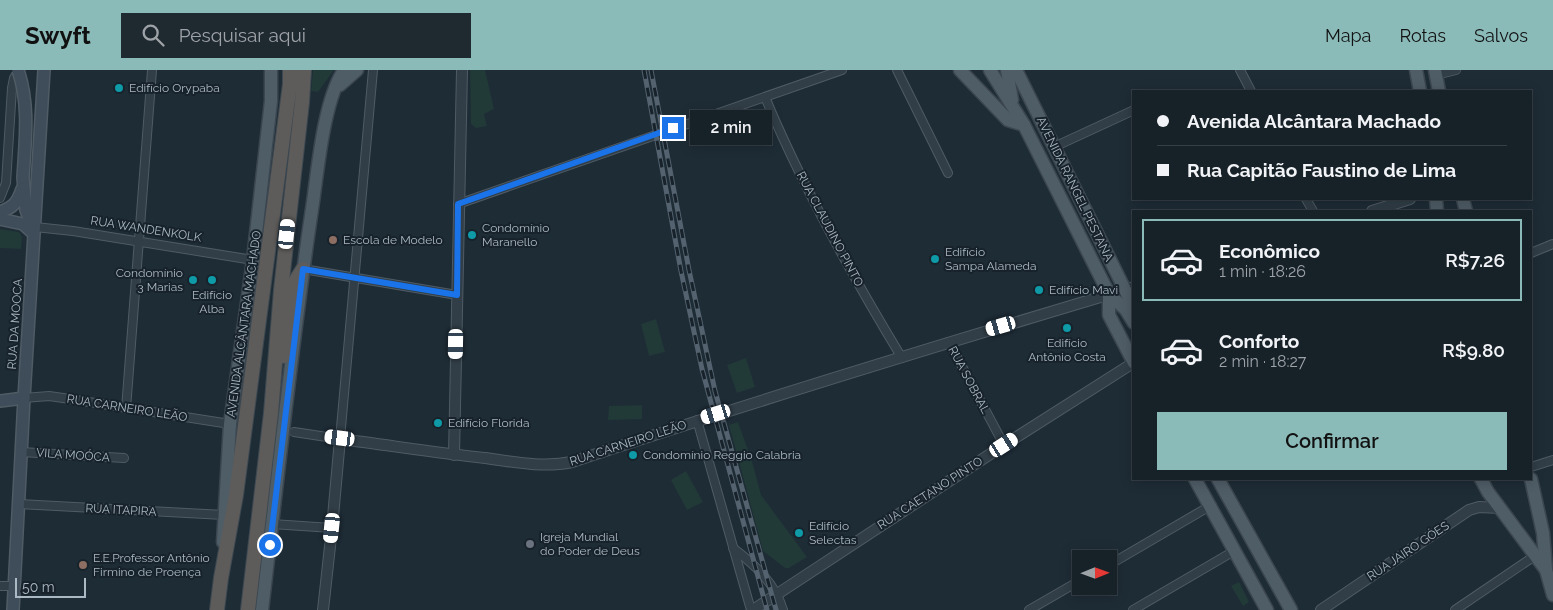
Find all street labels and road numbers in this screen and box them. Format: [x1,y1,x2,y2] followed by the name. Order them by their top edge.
[1034,114,1116,264] street label: AVENIDA RANGEL PESTANA
[794,169,866,289] street label: RUA CLAUDINO PINTO
[89,213,203,245] street label: RUA WANDENKOLK
[224,230,264,418] street label: AVENIDA ALCÂNTARA MACHADO
[5,278,25,370] street label: RUA DA MOOCA
[945,344,993,416] street label: RUA SOBRAL
[66,392,188,424] street label: RUA CARNEIRO LEÃO
[568,417,688,469] street label: RUA CARNEIRO LEÃO
[36,445,110,465] street label: VILA MOÓCA
[875,454,985,532] street label: RUA CAETANO PINTO
[85,501,157,519] street label: RUA ITAPIRA
[1364,518,1452,584] street label: RUA JAIRO GÓES

